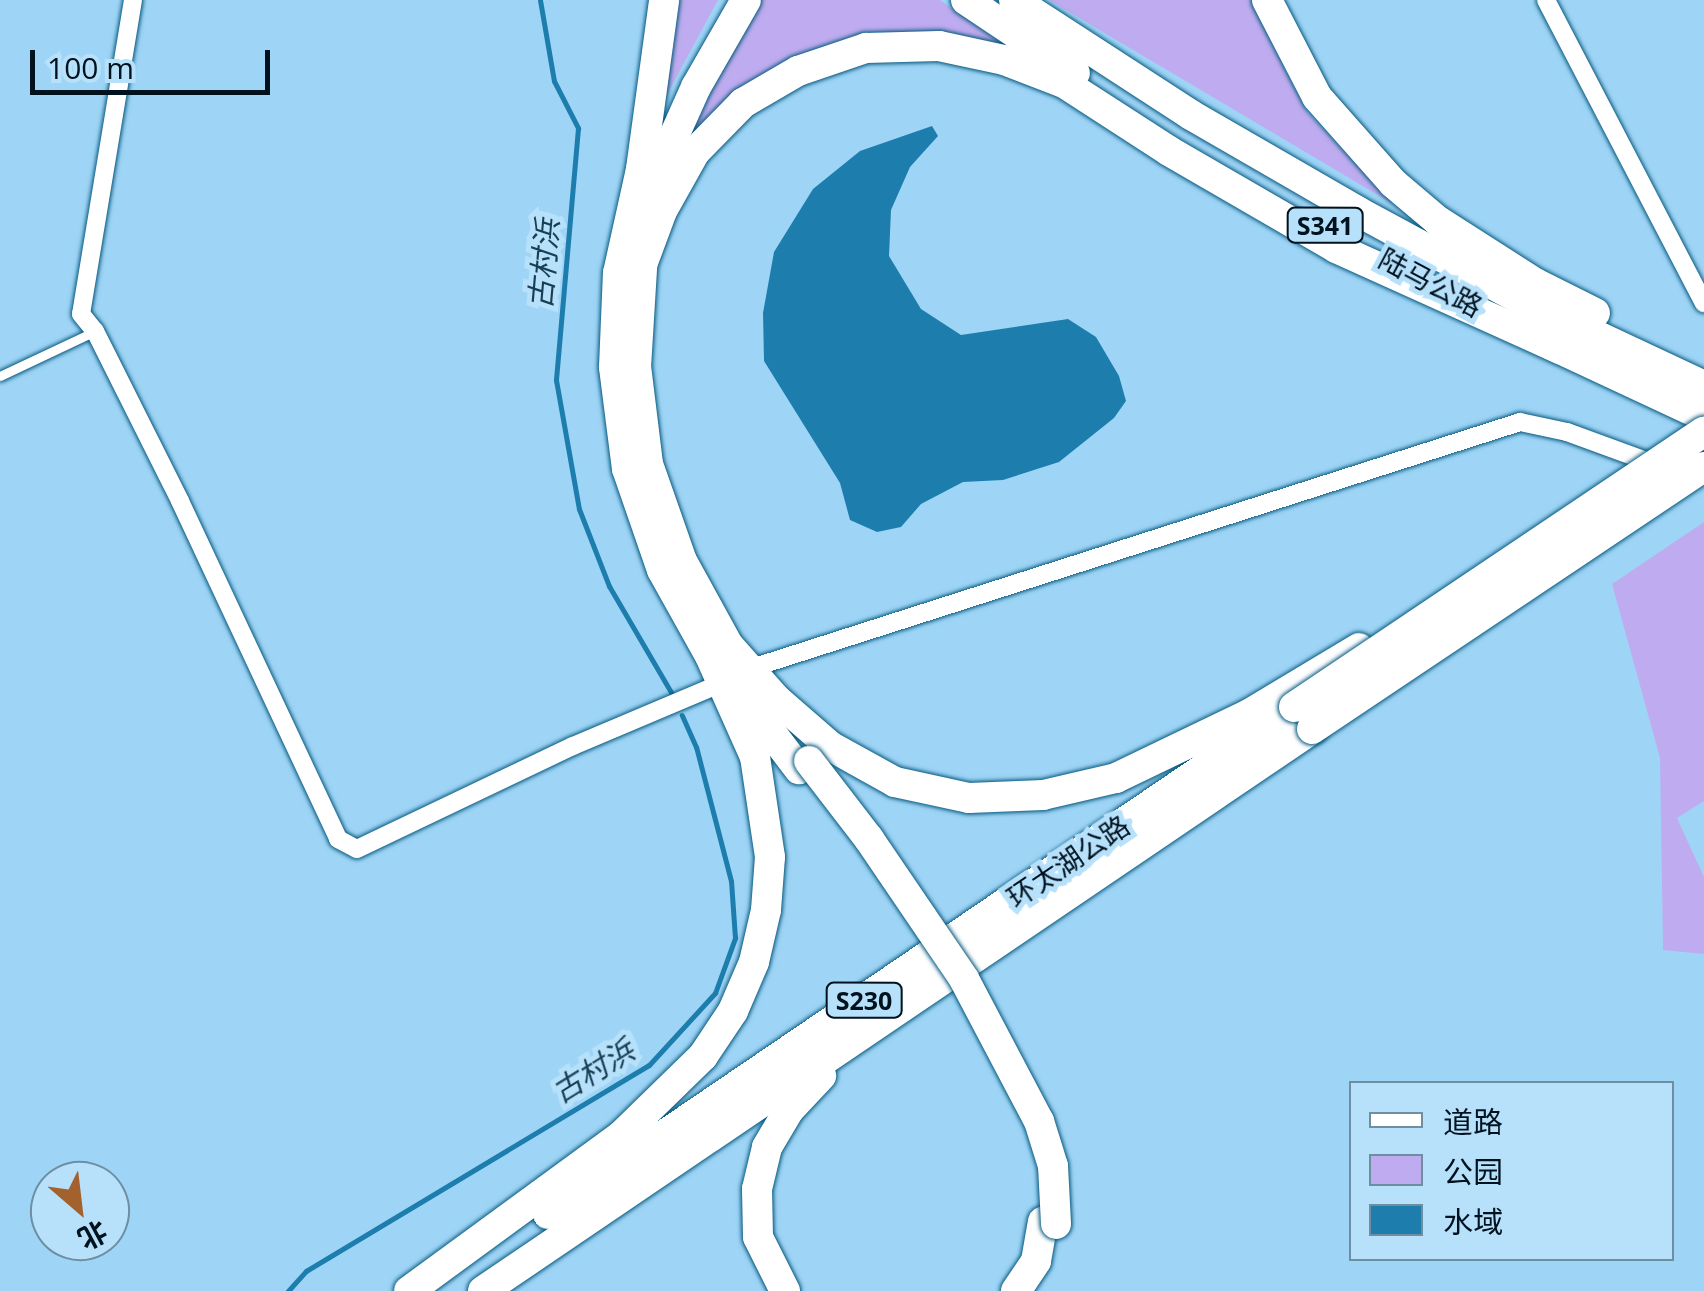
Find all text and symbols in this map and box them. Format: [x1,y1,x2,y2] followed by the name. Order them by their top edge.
[35,30,275,92] scale bar
[47,47,134,88] text: 100 m
[1285,205,1365,245] road number: S341
[522,218,566,310] water label: 古村浜
[1374,241,1488,323] street label: 陆马公路
[1001,808,1135,914] street label: 环太湖公路
[824,980,904,1020] road number: S230
[545,1032,641,1110] water label: 古村浜
[1349,1081,1674,1261] legend
[1443,1101,1503,1142] text: 道路
[1443,1151,1503,1192] text: 公园
[30,1161,130,1261] north arrow
[1443,1201,1503,1242] text: 水域
[72,1212,114,1259] text: 北

